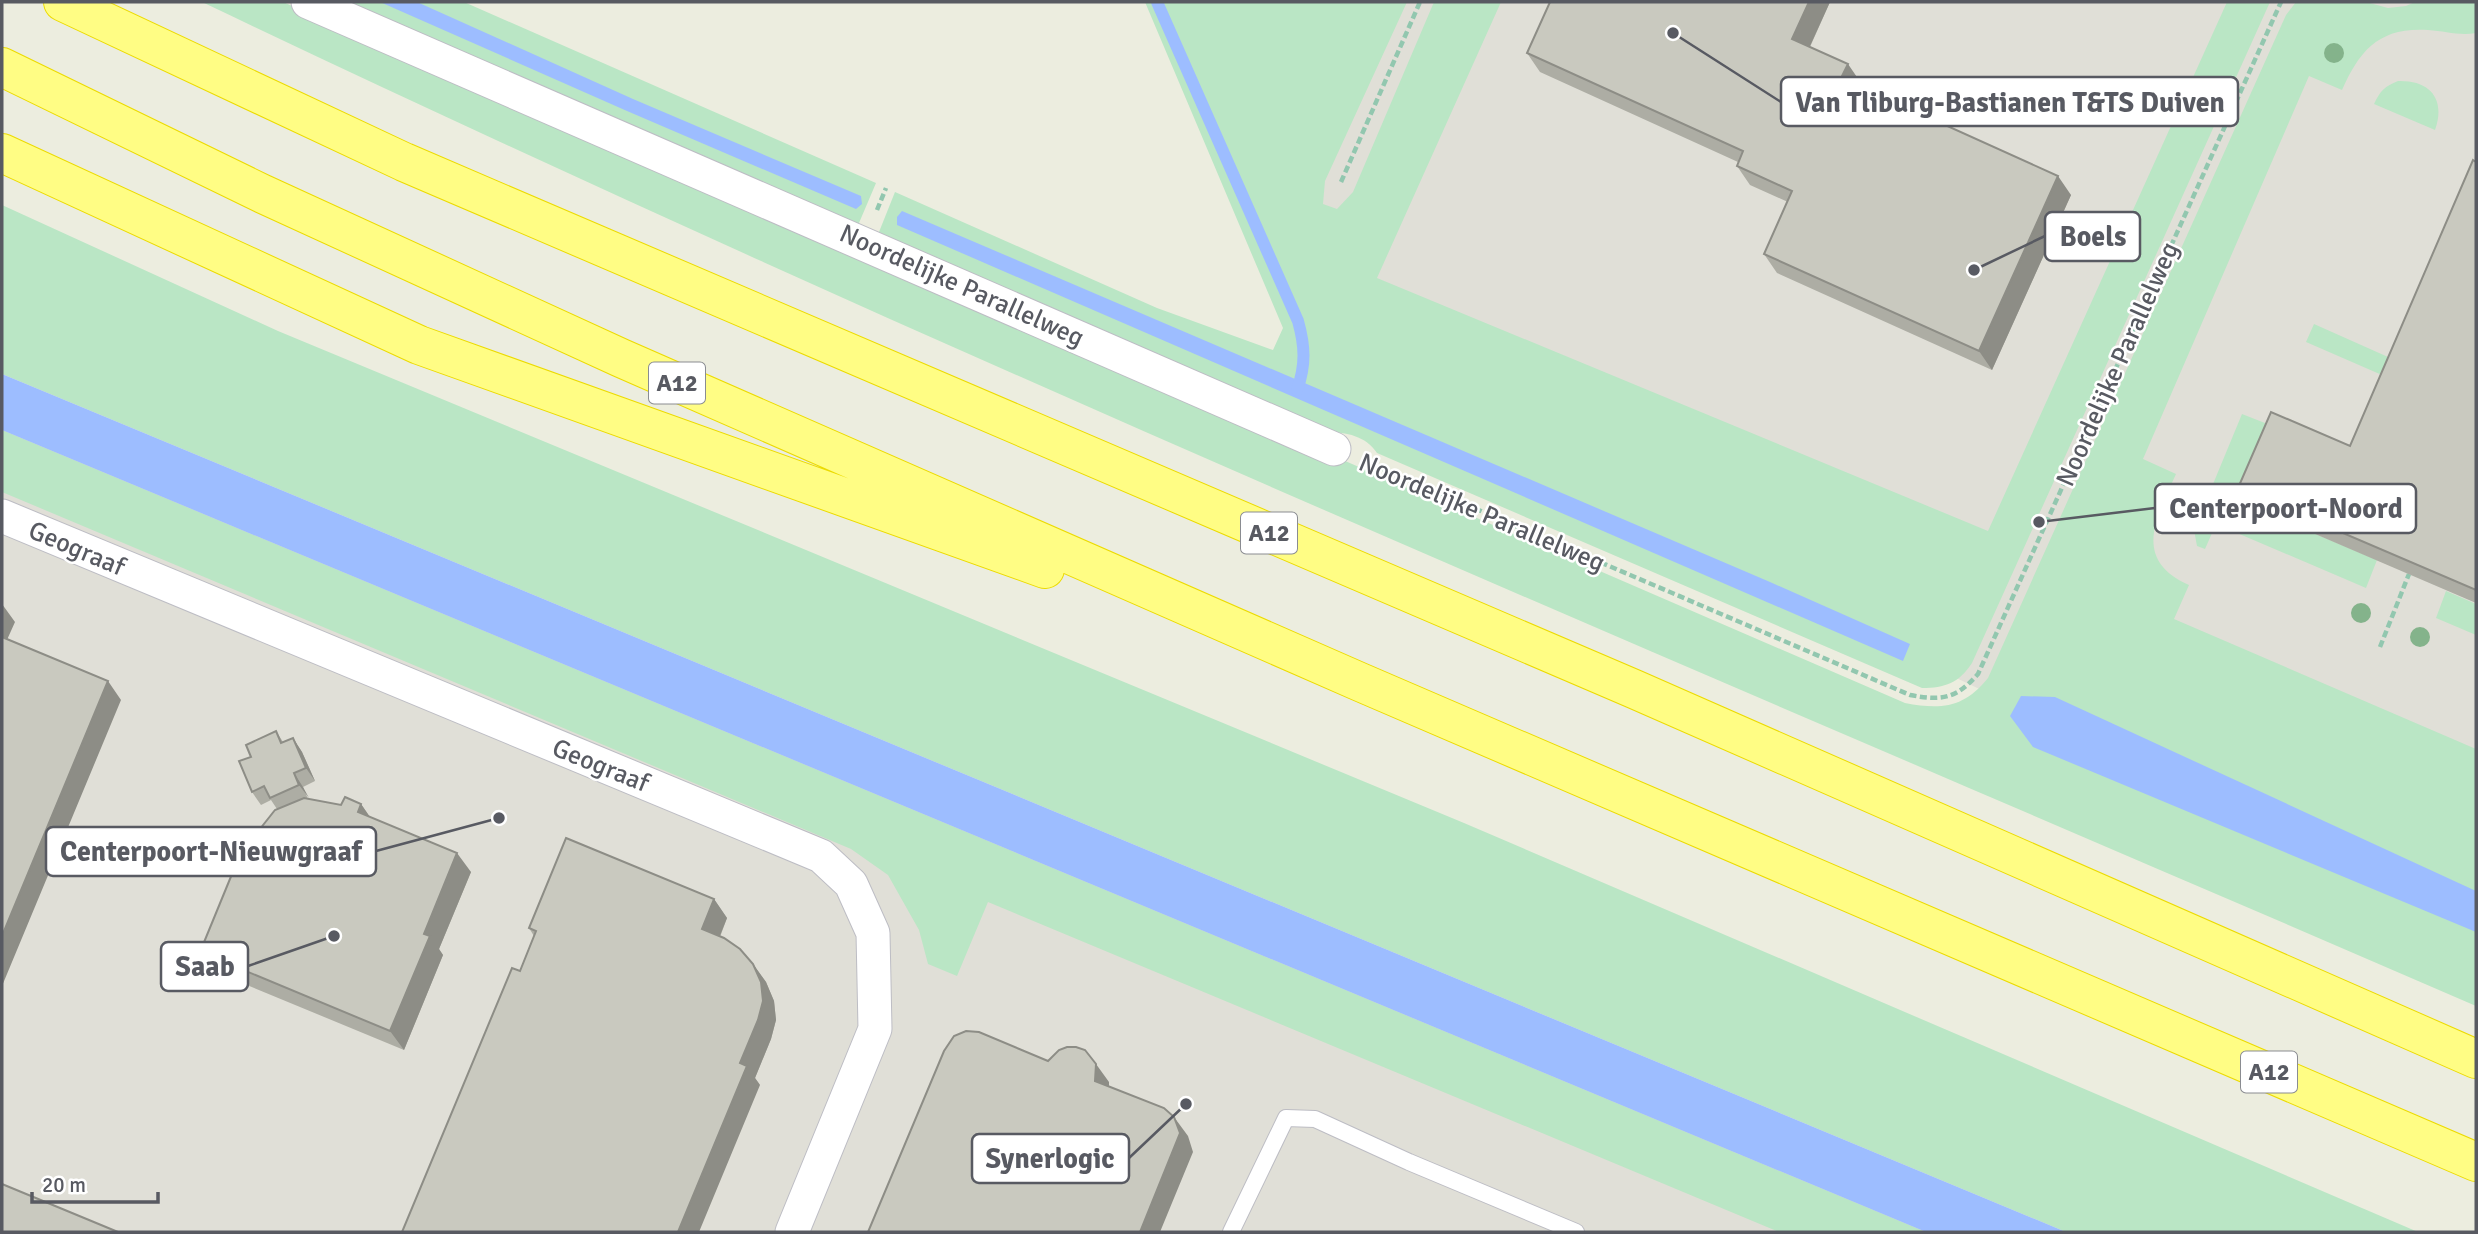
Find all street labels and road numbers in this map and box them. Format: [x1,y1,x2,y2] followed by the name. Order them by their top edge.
[834,218,1089,354] street label: Noordelijke Parallelweg
[2050,237,2186,492] street label: Noordelijke Parallelweg
[649,362,705,404] road number: A12
[1354,447,1609,579] street label: Noordelijke Parallelweg
[1241,512,1297,554] road number: A12
[24,514,131,584] street label: Geograaf
[548,732,655,800] street label: Geograaf
[2241,1052,2297,1092] road number: A12

